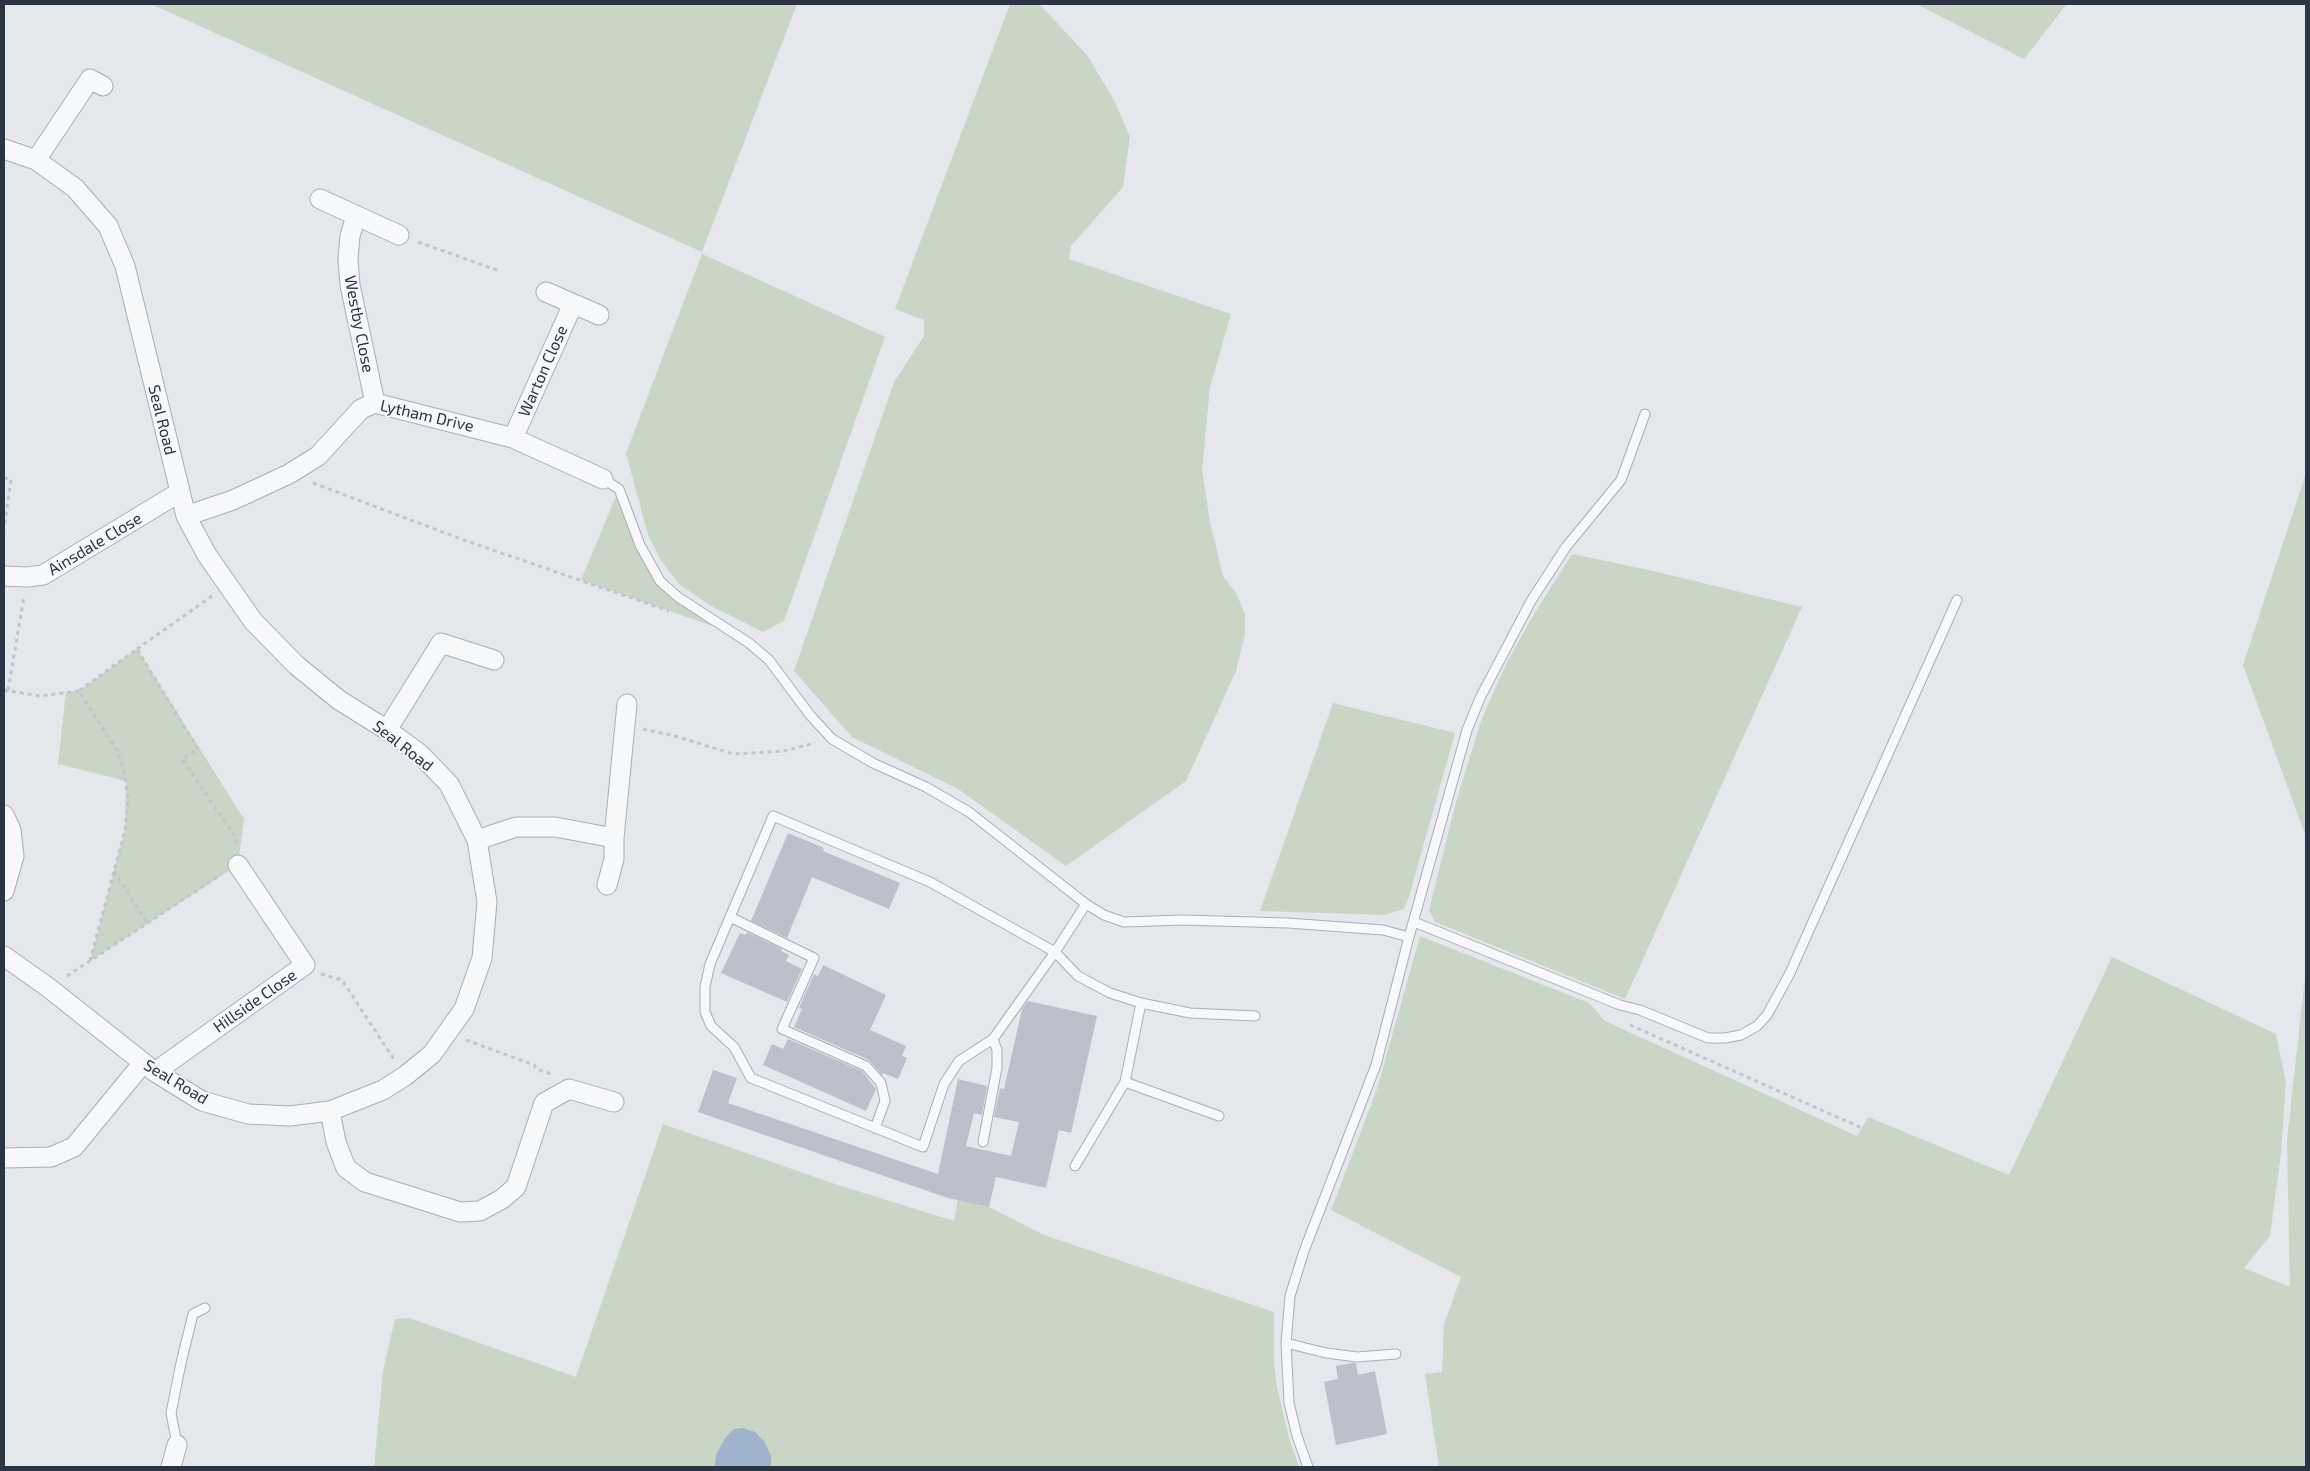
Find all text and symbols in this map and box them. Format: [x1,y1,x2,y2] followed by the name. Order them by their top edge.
[340,274,378,374] street label: Westby Close
[514,322,572,420] street label: Warton Close
[144,383,180,457] street label: Seal Road
[378,396,476,436] street label: Lytham Drive
[45,509,145,579] street label: Ainsdale Close
[369,716,437,776] street label: Seal Road
[210,965,300,1037] street label: Hillside Close
[140,1055,212,1109] street label: Seal Road

